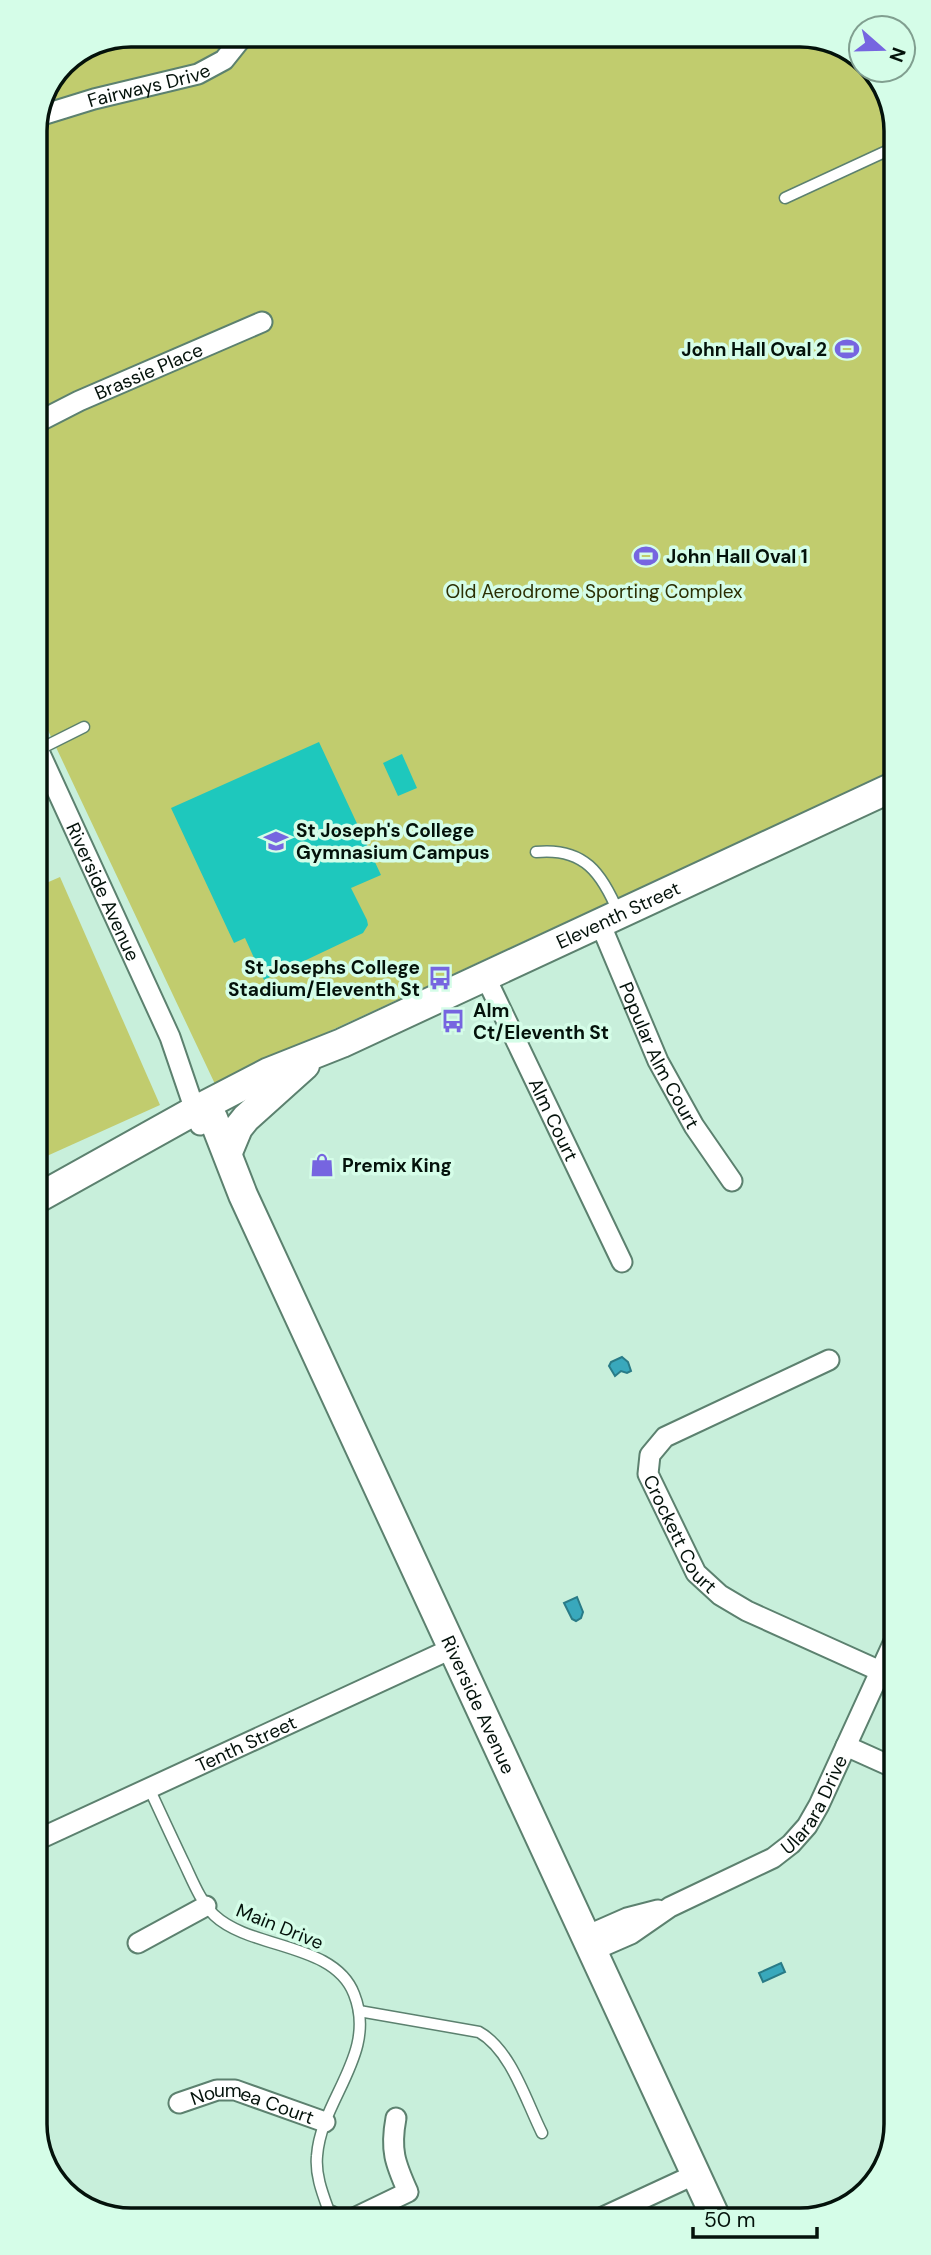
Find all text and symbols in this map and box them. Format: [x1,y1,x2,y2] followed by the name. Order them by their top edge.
[847,14,917,84] north arrow
[883,44,912,65] text: N
[85,58,215,113] street label: Fairways Drive
[833,335,861,363] sports icon: John Hall Oval 2
[91,337,207,406] street label: Brassie Place
[681,337,827,362] place label: John Hall Oval 2
[632,542,660,570] sports icon: John Hall Oval 1
[666,544,808,569] place label: John Hall Oval 1
[446,579,743,604] park label: Old Aerodrome Sporting Complex
[60,818,145,965] street label: Riverside Avenue
[296,818,490,865] place label: St Joseph's College Gymnasium Campus
[262,827,290,855] school or university icon: St Joseph's College Gymnasium Campus
[552,876,684,955] street label: Eleventh Street
[228,955,420,1002] place label: St Josephs College Stadium/Eleventh St
[426,964,454,992] bus stop icon: St Josephs College Stadium/Eleventh St
[613,978,705,1133] street label: Popular Alm Court
[473,998,609,1045] place label: Alm Ct/Eleventh St
[439,1007,467,1035] bus stop icon: Alm Ct/Eleventh St
[523,1074,584,1165] street label: Alm Court
[308,1151,336,1179] shop icon: Premix King
[342,1153,452,1178] place label: Premix King
[637,1471,722,1599] street label: Crockett Court
[435,1632,521,1778] street label: Riverside Avenue
[192,1710,301,1778] street label: Tenth Street
[776,1751,853,1860] street label: Ularara Drive
[233,1898,327,1955] street label: Main Drive
[187,2078,317,2130] street label: Noumea Court
[693,2196,817,2240] scale bar
[704,2206,755,2234] text: 50 m

